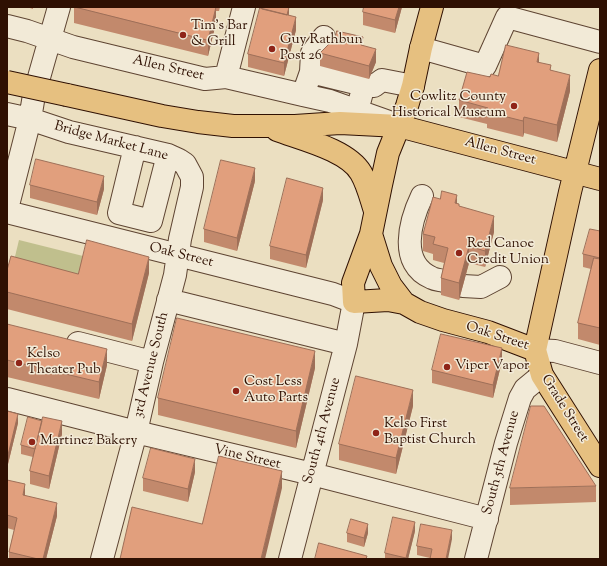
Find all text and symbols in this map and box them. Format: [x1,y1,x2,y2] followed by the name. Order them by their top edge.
[191,19,247,52] place label: Tim's Bar & Grill
[178,30,188,40] marker: Tim's Bar & Grill
[280,33,363,66] place label: Guy Rathbun Post 26
[267,44,277,54] marker: Guy Rathbun Post 26
[131,53,205,85] street label: Allen Street
[392,90,506,122] place label: Cowlitz County Historical Museum
[509,101,519,111] marker: Cowlitz County Historical Museum
[52,119,170,165] street label: Bridge Market Lane
[463,134,537,170] street label: Allen Street
[467,237,549,270] place label: Red Canoe Credit Union
[147,240,215,272] street label: Oak Street
[454,248,464,258] marker: Red Canoe Credit Union
[131,310,173,420] street label: 3rd Avenue South
[463,319,531,355] street label: Oak Street
[27,347,101,380] place label: Kelso Theater Pub
[14,358,24,368] marker: Kelso Theater Pub
[455,359,529,375] place label: Viper Vapor
[442,362,452,372] marker: Viper Vapor
[537,372,591,446] street label: Grade Street
[244,375,308,408] place label: Cost Less Auto Parts
[301,376,345,486] street label: South 4th Avenue
[231,386,241,396] marker: Cost Less Auto Parts
[480,409,524,517] street label: South 5th Avenue
[384,417,476,450] place label: Kelso First Baptist Church
[371,428,381,438] marker: Kelso First Baptist Church
[40,434,137,450] place label: Martinez Bakery
[27,437,37,447] marker: Martinez Bakery
[212,442,282,474] street label: Vine Street

